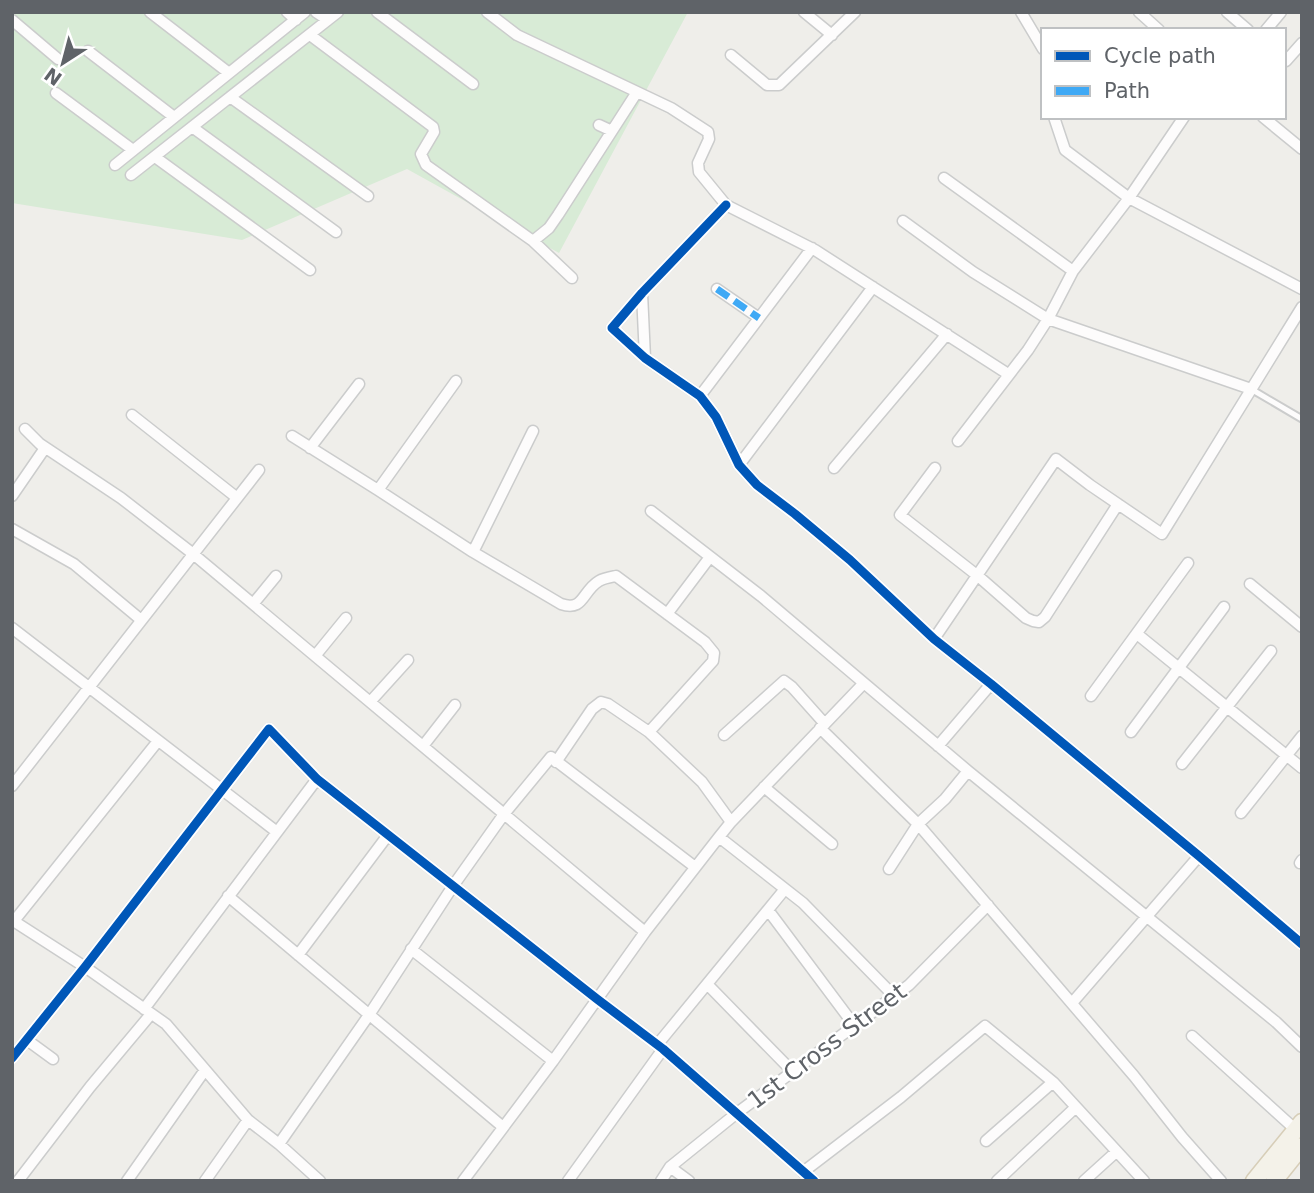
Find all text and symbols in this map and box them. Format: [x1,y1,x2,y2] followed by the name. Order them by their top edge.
[28,28,98,98] north arrow
[1041,28,1286,119] legend
[1104,44,1216,68] text: Cycle path
[40,63,66,90] text: N
[1104,79,1150,103] text: Path
[742,977,912,1115] street label: 1st Cross Street

